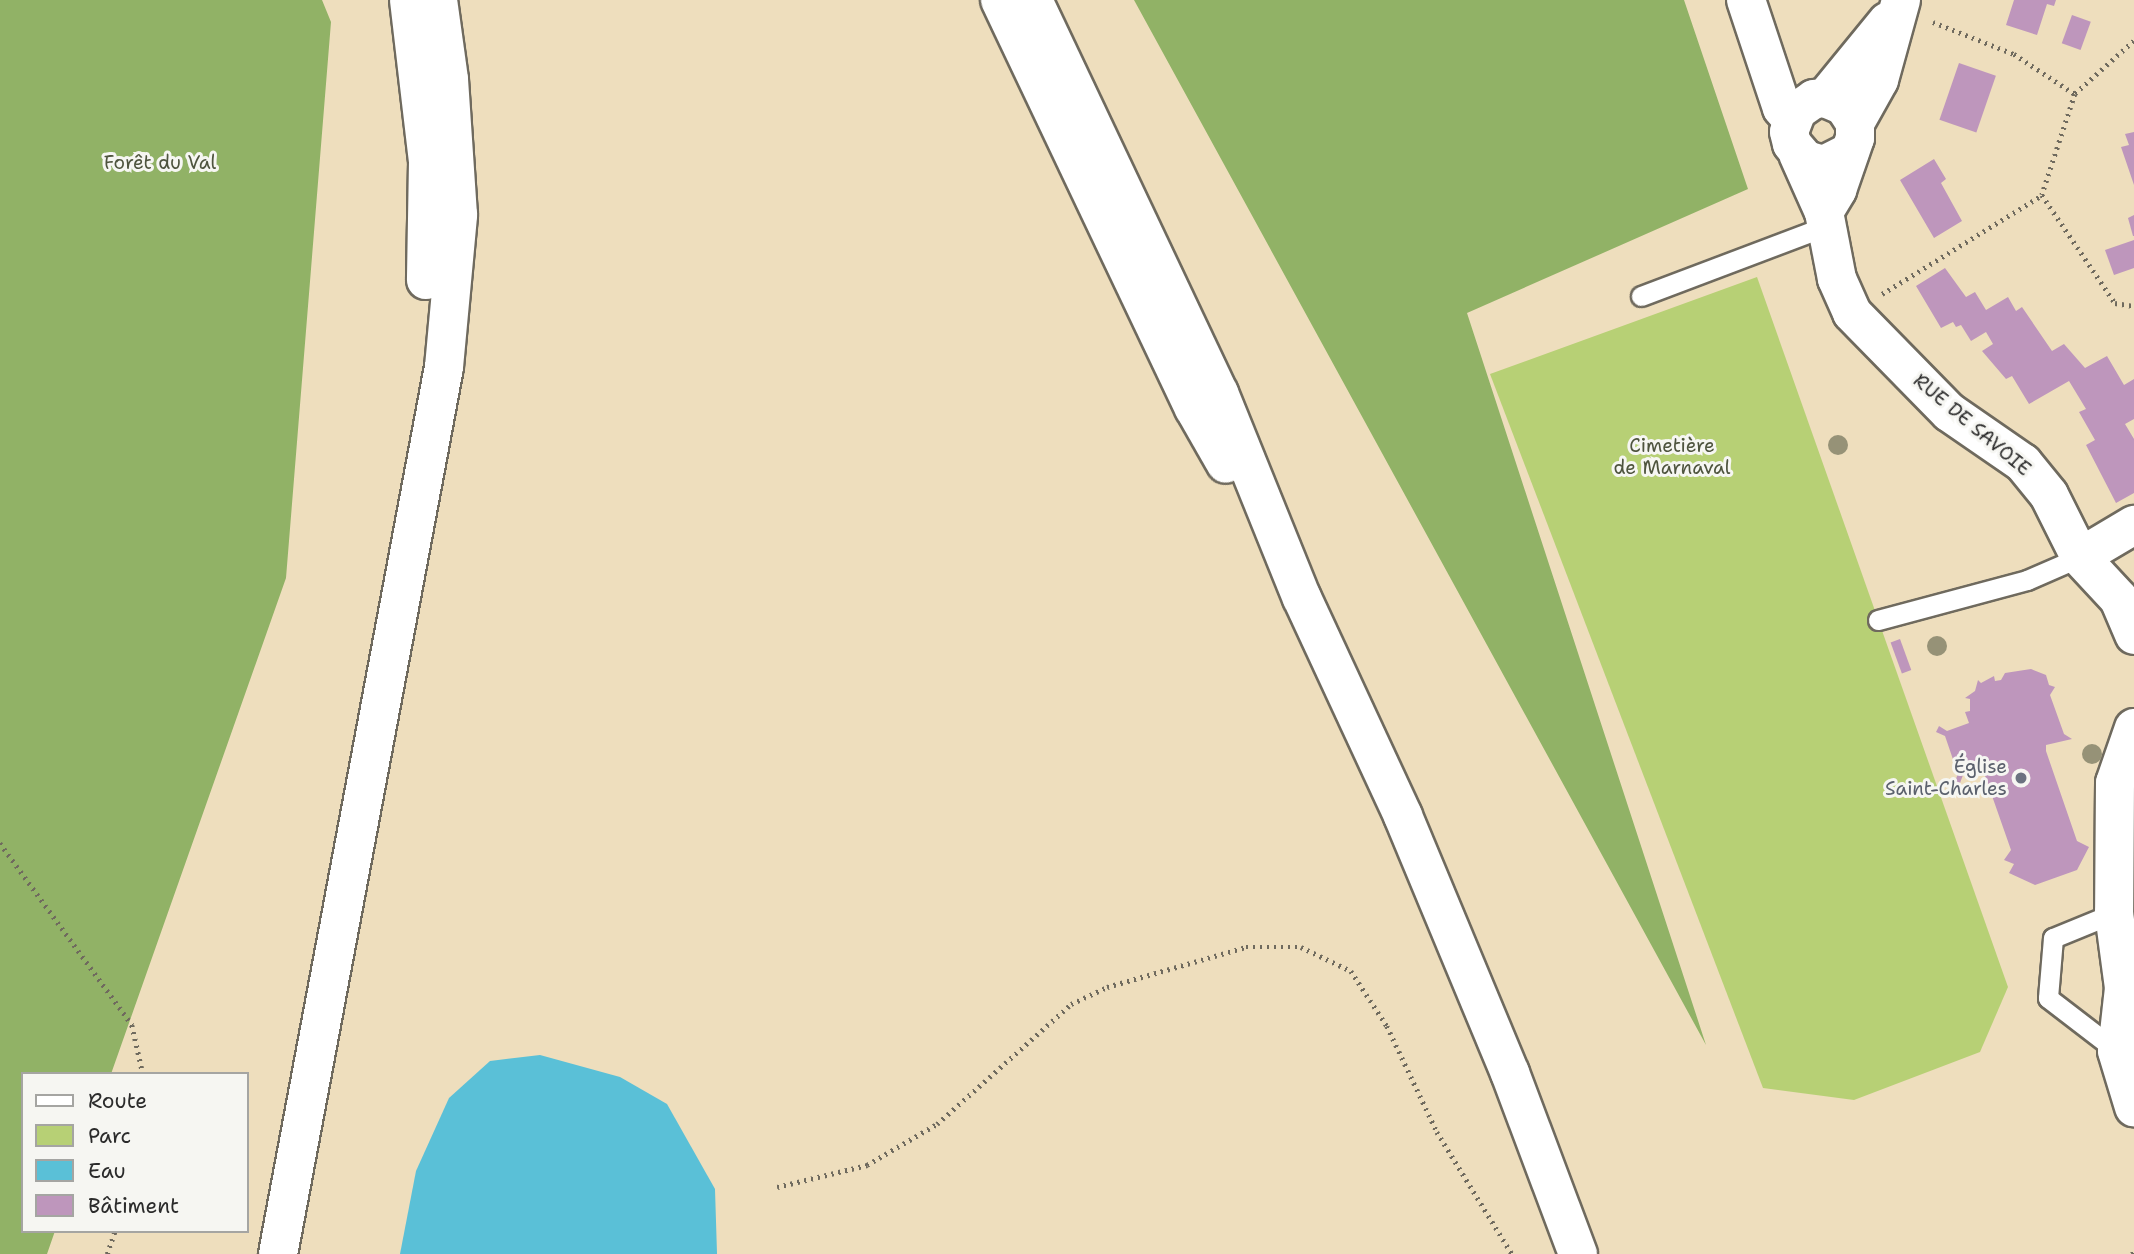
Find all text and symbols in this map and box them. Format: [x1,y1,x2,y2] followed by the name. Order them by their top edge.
[104,152,216,174] park label: Forêt du Val
[1909,369,2035,481] street label: RUE DE SAVOIE
[1613,435,1731,479] park label: Cimetière de Marnaval
[1885,756,2007,800] place label: Église Saint-Charles
[2013,770,2029,786] marker: Église Saint-Charles
[21,1072,248,1233] legend
[88,1087,147,1115] text: Route
[88,1122,131,1150] text: Parc
[88,1157,126,1185] text: Eau
[88,1192,179,1220] text: Bâtiment

